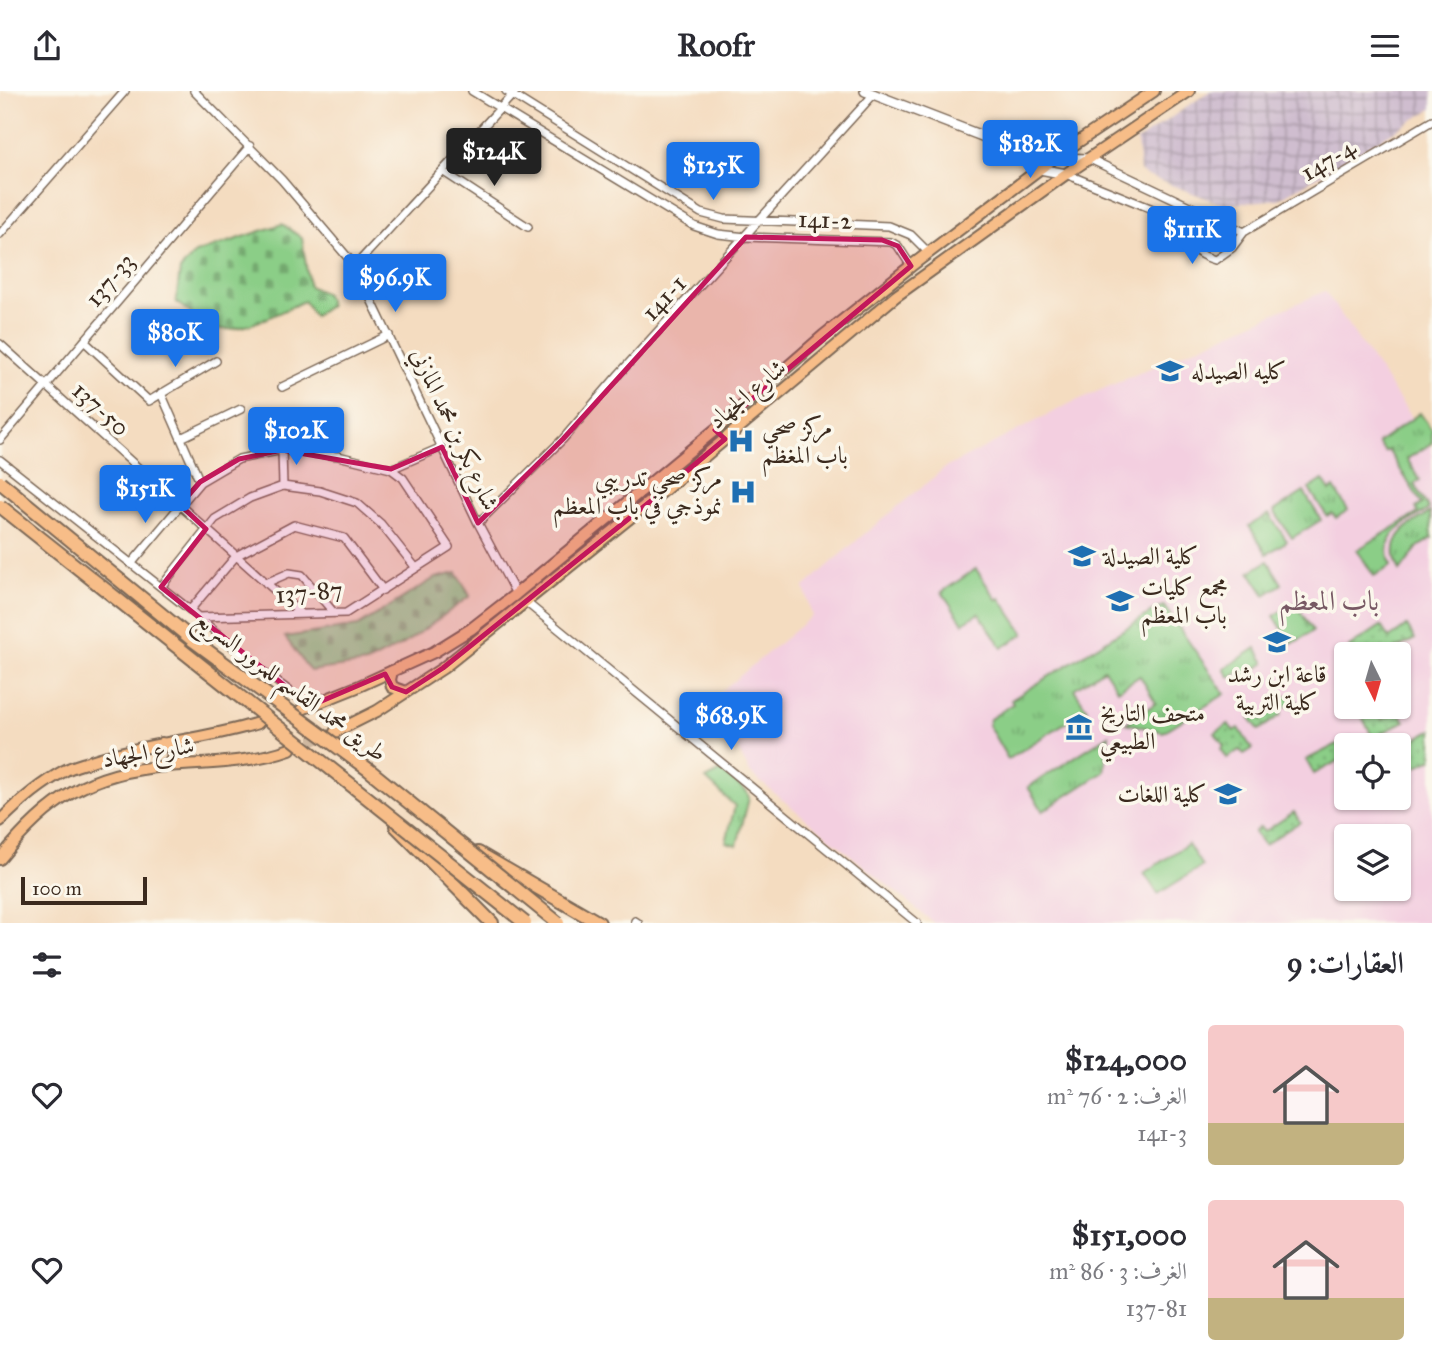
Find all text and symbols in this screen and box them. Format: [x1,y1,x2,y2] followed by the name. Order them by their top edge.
[677,26,755,65] text: Roofr
[28,27,66,65] icon: share
[1366,27,1404,65] icon: menu
[981,120,1079,180] pin: $182K
[445,129,543,188] pin: $124K
[999,129,1061,157] text: $182K
[1295,132,1361,188] street label: 147-4
[462,137,526,165] text: $124K
[664,143,762,202] pin: $125K
[682,151,744,179] text: $125K
[797,204,853,236] street label: 141-2
[1143,207,1241,266] pin: $111K
[1163,215,1221,243] text: $111K
[79,247,141,313] street label: 137-33
[338,255,452,314] pin: $96.9K
[359,263,431,291] text: $96.9K
[635,269,693,327] street label: 141-1
[134,309,216,369] pin: $80K
[147,318,203,346] text: $80K
[400,343,506,517] street label: شارع بكر بن محمد المازني
[702,353,795,439] street label: شارع الجهاد
[1155,356,1185,386] school or university icon: كليه الصيدله
[1191,356,1287,386] place label: كليه الصيدله
[66,375,136,443] street label: 137-50
[247,407,345,467] pin: $102K
[762,412,848,477] place label: مركز صحي باب المغظم
[264,416,328,444] text: $102K
[726,426,756,456] hospital icon: مركز صحي باب المغظم
[553,463,722,528] place label: مركز صحي تدريبي نموذجي في باب المعظم
[96,465,194,525] pin: $151K
[116,474,174,502] text: $151K
[728,477,758,507] hospital icon: مركز صحي تدريبي نموذجي في باب المعظم
[1067,541,1097,571] school or university icon: كلية الصيدلة
[1102,541,1199,571] place label: كلية الصيدلة
[1141,572,1228,637] place label: مجمع كليات باب المعظم
[274,574,344,610] street label: 137-87
[1279,583,1379,627] district label: باب المعظم
[1105,586,1135,616] school or university icon: مجمع كليات باب المعظم
[184,604,393,775] street label: طريق محمد القاسم للمرور السريع
[1262,627,1292,657] school or university icon: قاعة ابن رشد كلية التربية
[1334,642,1410,719] north arrow
[1334,642,1411,901] map controls
[1227,659,1327,717] place label: قاعة ابن رشد كلية التربية
[674,693,788,752] pin: $68.9K
[1100,698,1205,763] place label: متحف التاريخ الطبيعي
[695,701,767,729] text: $68.9K
[1064,712,1094,742] museum icon: متحف التاريخ الطبيعي
[100,730,197,779] street label: شارع الجهاد
[1334,733,1411,810] button: locate
[1117,779,1207,809] place label: كلية اللغات
[1213,779,1243,809] school or university icon: كلية اللغات
[1334,824,1411,901] button: layers
[21,874,147,906] scale bar
[32,877,82,900] text: 100 m
[1287,945,1404,981] text: العقارات: 9
[28,946,66,984] icon: filters
[1065,1042,1187,1078] text: $124,000
[1264,1053,1348,1137] icon: home
[28,1076,66,1114] icon: heart
[1047,1082,1187,1110] text: الغرف: 2 · 76 m²
[1137,1119,1187,1147] text: 141-3
[1071,1217,1187,1253] text: $151,000
[1264,1228,1348,1312] icon: home
[28,1251,66,1289] icon: heart
[1049,1257,1187,1285] text: الغرف: 3 · 86 m²
[1126,1294,1187,1322] text: 137-81

